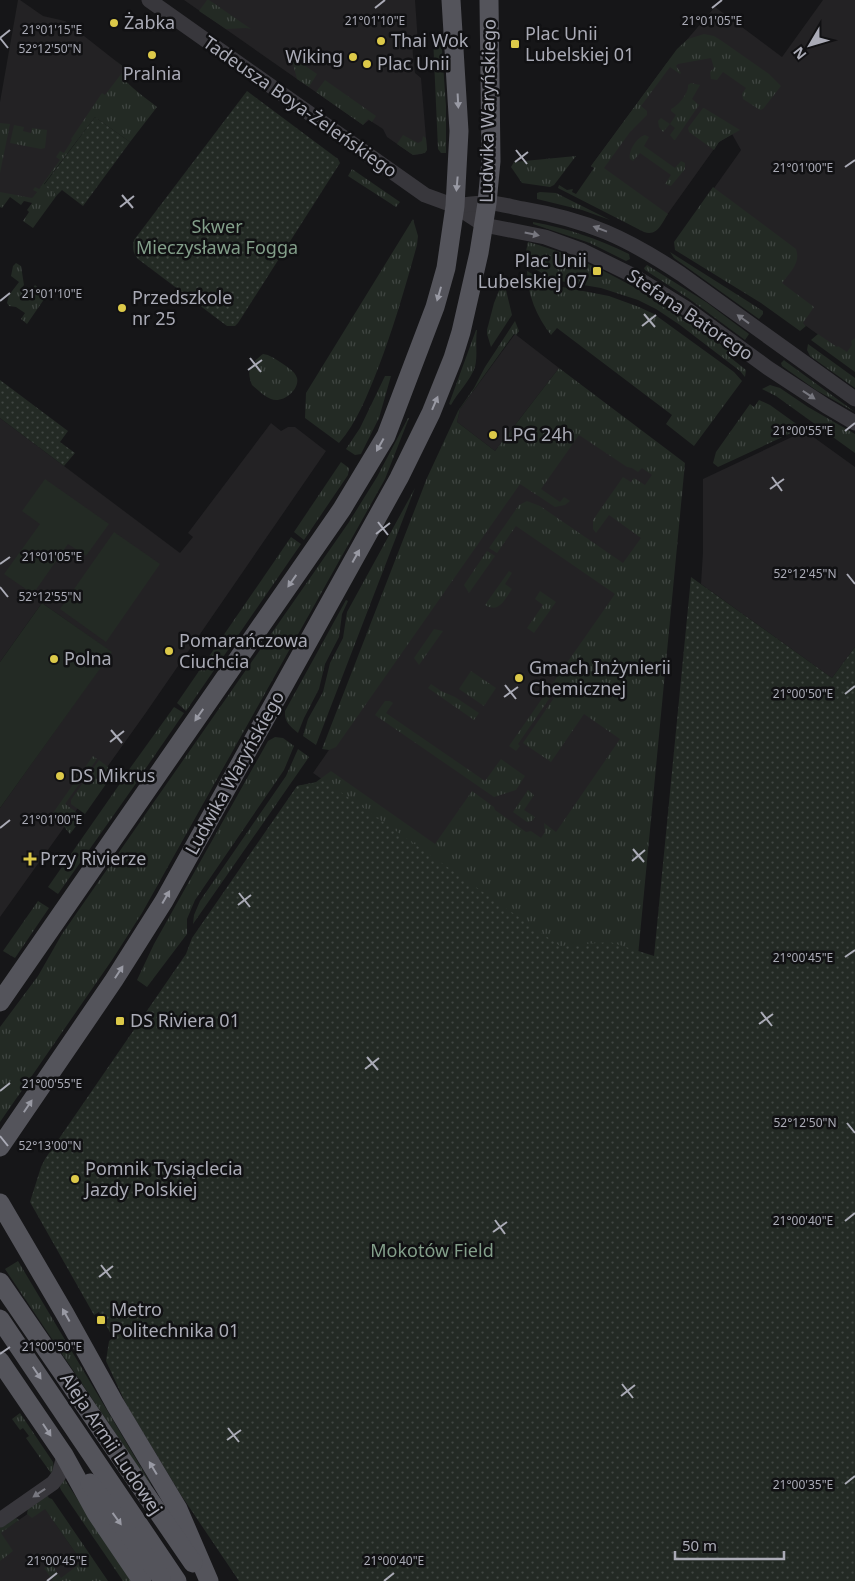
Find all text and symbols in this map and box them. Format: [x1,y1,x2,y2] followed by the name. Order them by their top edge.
[124,10,175,34] place label: Żabka
[345,12,405,29] text: 21°01'10"E
[682,12,742,29] text: 21°01'05"E
[108,17,120,29] marker: Żabka
[473,19,501,203] street label: Ludwika Waryńskiego
[785,20,835,70] north arrow
[22,21,82,38] text: 21°01'15"E
[525,21,634,66] place label: Plac Unii Lubelskiej 01
[391,28,469,52] place label: Thai Wok
[199,30,402,182] street label: Tadeusza Boya-Żeleńskiego
[375,35,387,47] marker: Thai Wok
[509,38,521,50] marker: Plac Unii Lubelskiej 01
[18,40,82,57] text: 52°12'50"N
[788,43,810,64] text: N
[285,44,343,68] place label: Wiking
[146,49,158,61] marker: Pralnia
[347,51,359,63] marker: Wiking
[377,51,450,75] place label: Plac Unii
[361,58,373,70] marker: Plac Unii
[123,61,181,85] place label: Pralnia
[455,93,463,109] one-way arrow
[773,159,833,176] text: 21°01'00"E
[452,176,460,192] one-way arrow
[136,214,298,259] park label: Skwer Mieczysława Fogga
[592,225,607,232] one-way arrow
[525,230,540,238] one-way arrow
[478,248,587,293] place label: Plac Unii Lubelskiej 07
[623,263,758,365] street label: Stefana Batorego
[591,265,603,277] marker: Plac Unii Lubelskiej 07
[22,285,82,302] text: 21°01'10"E
[132,285,232,330] place label: Przedszkole nr 25
[434,286,442,301] one-way arrow
[116,302,128,314] marker: Przedszkole nr 25
[737,313,750,324] one-way arrow
[802,390,816,400] one-way arrow
[432,396,440,410] one-way arrow
[503,422,573,446] place label: LPG 24h
[773,422,833,439] text: 21°00'55"E
[487,429,499,441] marker: LPG 24h
[376,438,385,452] one-way arrow
[22,548,82,565] text: 21°01'05"E
[351,550,360,563] one-way arrow
[773,565,837,582] text: 52°12'45"N
[287,574,297,588] one-way arrow
[18,588,82,605] text: 52°12'55"N
[179,628,308,673] place label: Pomarańczowa Ciuchcia
[163,645,175,657] marker: Pomarańczowa Ciuchcia
[64,646,112,670] place label: Polna
[48,653,60,665] marker: Polna
[529,655,671,700] place label: Gmach Inżynierii Chemicznej
[513,672,525,684] marker: Gmach Inżynierii Chemicznej
[773,685,833,702] text: 21°00'50"E
[179,686,289,859] street label: Ludwika Waryńskiego
[194,708,204,721] one-way arrow
[70,763,155,787] place label: DS Mikrus
[54,770,66,782] marker: DS Mikrus
[22,811,82,828] text: 21°01'00"E
[40,846,146,870] place label: Przy Rivierze
[24,853,36,865] marker: Przy Rivierze
[162,890,170,905] one-way arrow
[773,949,833,966] text: 21°00'45"E
[114,966,124,979] one-way arrow
[130,1008,240,1032] place label: DS Riviera 01
[114,1015,126,1027] marker: DS Riviera 01
[22,1075,82,1092] text: 21°00'55"E
[23,1100,32,1113] one-way arrow
[773,1114,837,1131] text: 52°12'50"N
[18,1137,82,1154] text: 52°13'00"N
[83,1156,243,1201] place label: Pomnik Tysiąclecia Jazdy Polskiej
[69,1173,81,1185] marker: Pomnik Tysiąclecia Jazdy Polskiej
[773,1212,833,1229] text: 21°00'40"E
[370,1238,494,1262] park label: Mokotów Field
[111,1297,239,1342] place label: Metro Politechnika 01
[62,1308,70,1323] one-way arrow
[95,1314,107,1326] marker: Metro Politechnika 01
[22,1338,82,1355] text: 21°00'50"E
[32,1367,42,1380] one-way arrow
[55,1368,168,1519] street label: Aleja Armii Ludowej
[43,1424,52,1437] one-way arrow
[148,1461,157,1474] one-way arrow
[773,1476,833,1493] text: 21°00'35"E
[33,1488,46,1498] one-way arrow
[112,1512,123,1525] one-way arrow
[675,1528,784,1560] scale bar
[682,1535,717,1555] text: 50 m
[27,1552,87,1569] text: 21°00'45"E
[364,1552,424,1569] text: 21°00'40"E

